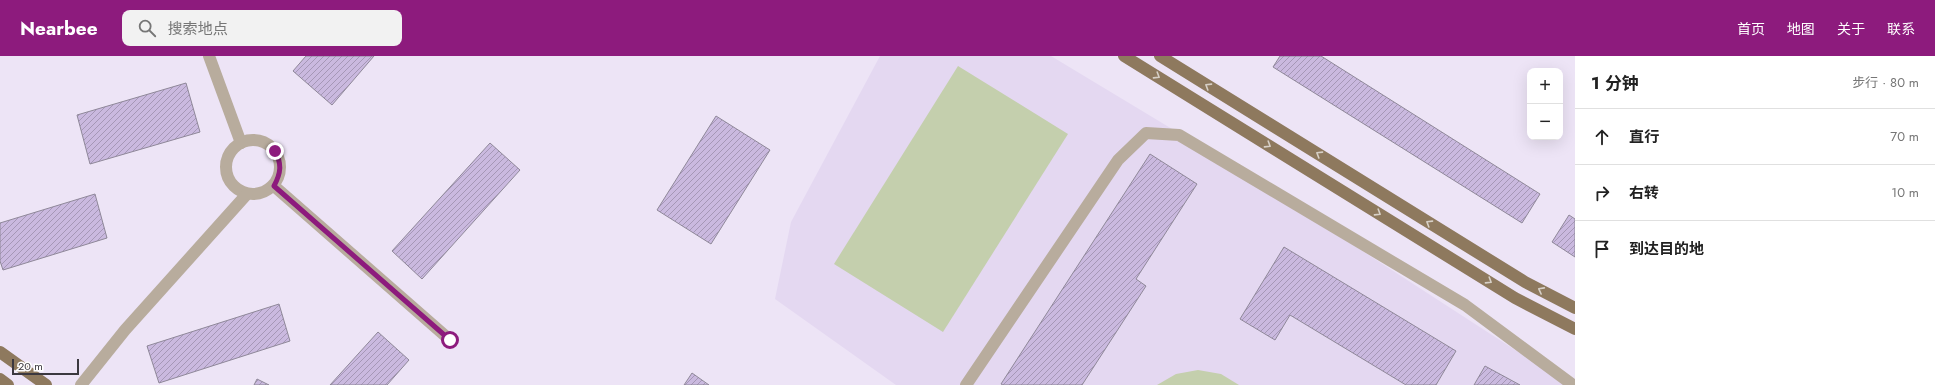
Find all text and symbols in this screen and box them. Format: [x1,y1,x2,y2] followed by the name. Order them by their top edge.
[122,10,402,46] search box
[20,15,98,42] text: Nearbee
[136,17,158,39] icon: search
[168,18,228,40] text: 搜索地点
[1737,19,1765,39] text: 首页
[1787,19,1815,39] text: 地图
[1837,19,1865,39] text: 关于
[1887,19,1915,39] text: 联系
[1527,68,1563,140] map controls
[1527,68,1563,104] button: +
[1591,71,1639,95] text: 1 分钟
[1153,72,1160,79] one-way arrow
[1852,73,1919,92] text: 步行 · 80 m
[1205,83,1212,91] one-way arrow
[1527,104,1563,140] button: −
[1591,126,1613,148] icon: ahead
[1629,126,1659,148] text: 直行
[1890,127,1919,146] text: 70 m
[1264,140,1271,147] one-way arrow
[266,142,284,160] route end
[1316,152,1323,159] one-way arrow
[1591,182,1613,204] icon: right
[1629,182,1659,204] text: 右转
[1891,183,1919,202] text: 10 m
[1374,208,1381,216] one-way arrow
[1426,220,1433,227] one-way arrow
[1591,238,1613,260] icon: arrive
[1629,238,1704,260] text: 到达目的地
[1485,277,1492,284] one-way arrow
[1537,287,1545,295] one-way arrow
[441,331,459,349] route start
[12,357,79,376] scale bar
[18,358,43,374] text: 20 m

